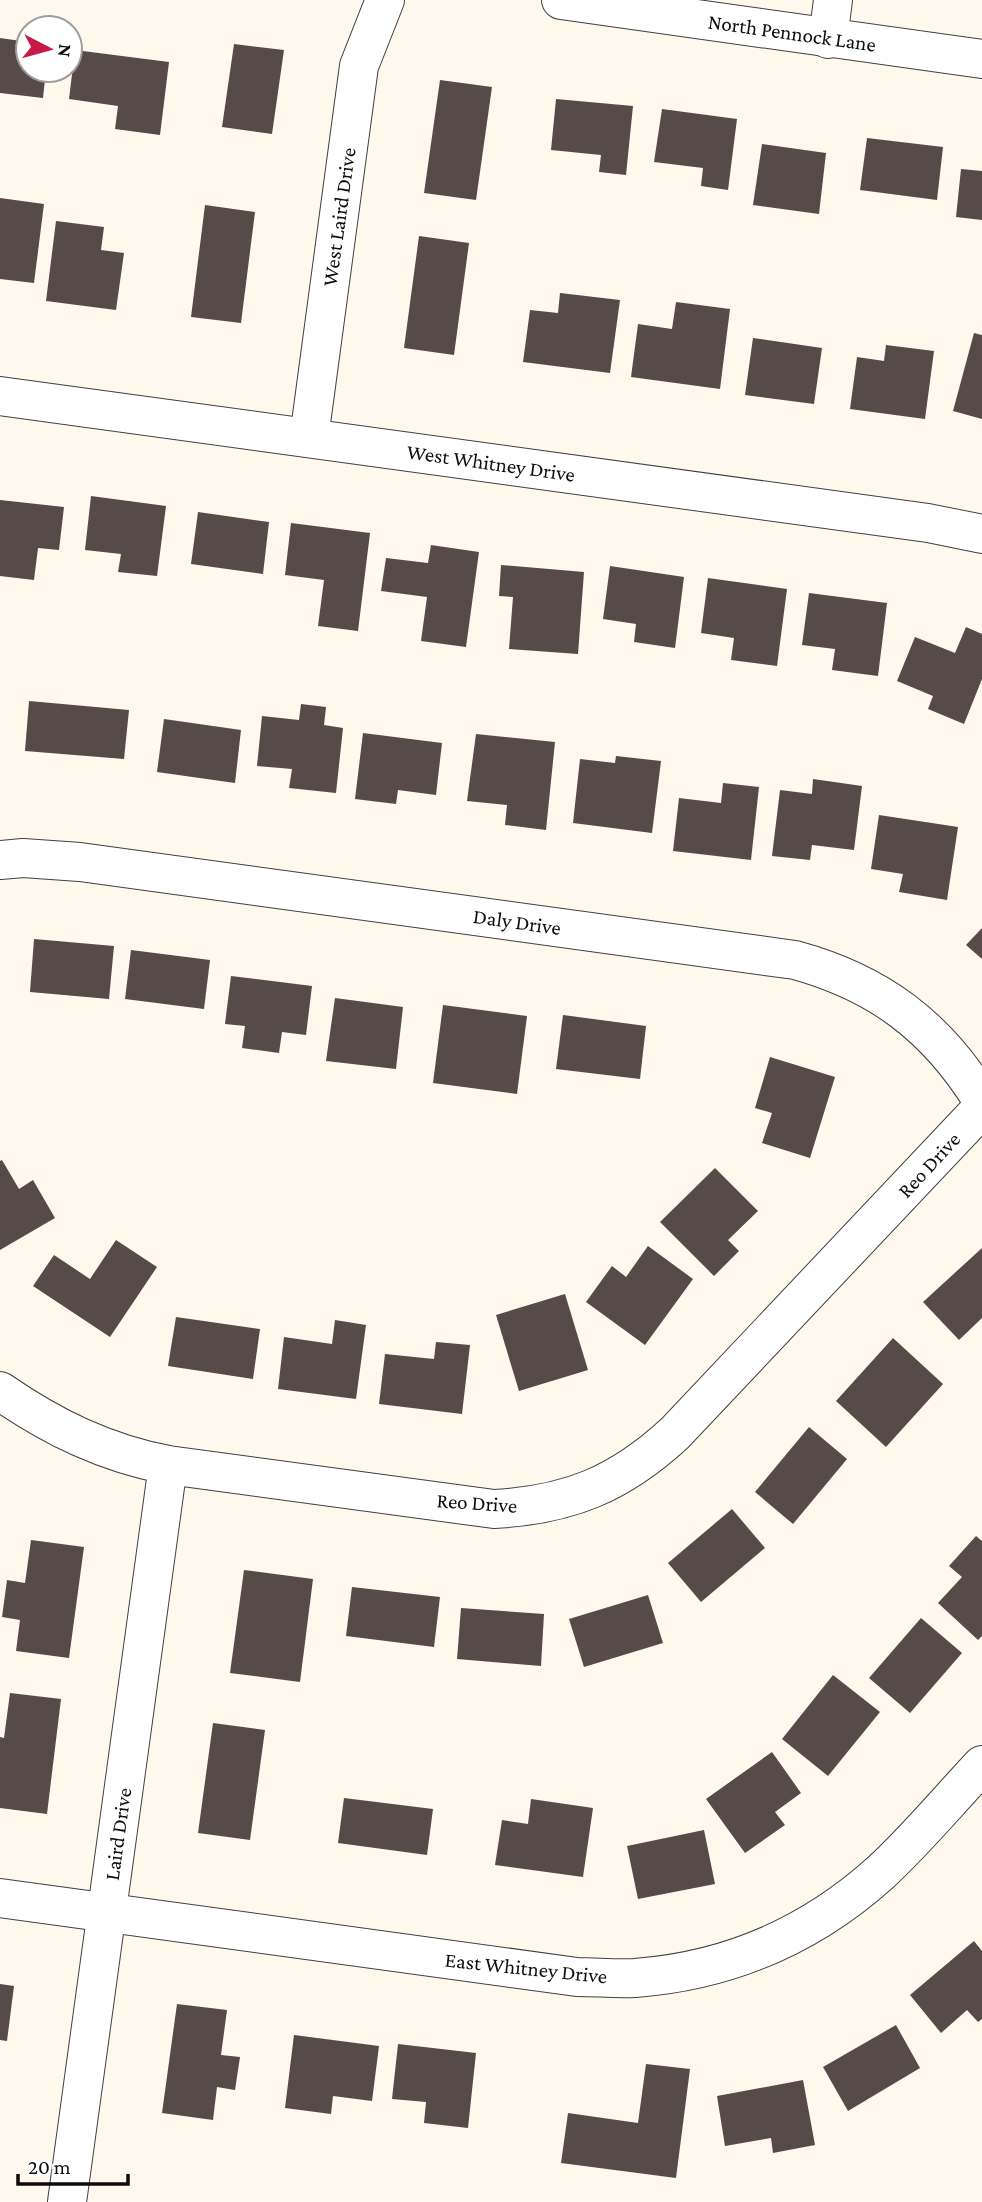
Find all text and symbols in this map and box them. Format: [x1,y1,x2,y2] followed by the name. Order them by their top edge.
[706,9,878,57] street label: North Pennock Lane
[14,14,84,84] north arrow
[54,43,77,58] text: N
[317,146,361,288] street label: West Laird Drive
[405,439,577,487] street label: West Whitney Drive
[472,904,562,940] street label: Daly Drive
[893,1127,965,1203] street label: Reo Drive
[436,1488,518,1518] street label: Reo Drive
[100,1786,136,1882] street label: Laird Drive
[444,1948,608,1988] street label: East Whitney Drive
[18,2142,128,2186] scale bar
[28,2155,71,2179] text: 20 m

